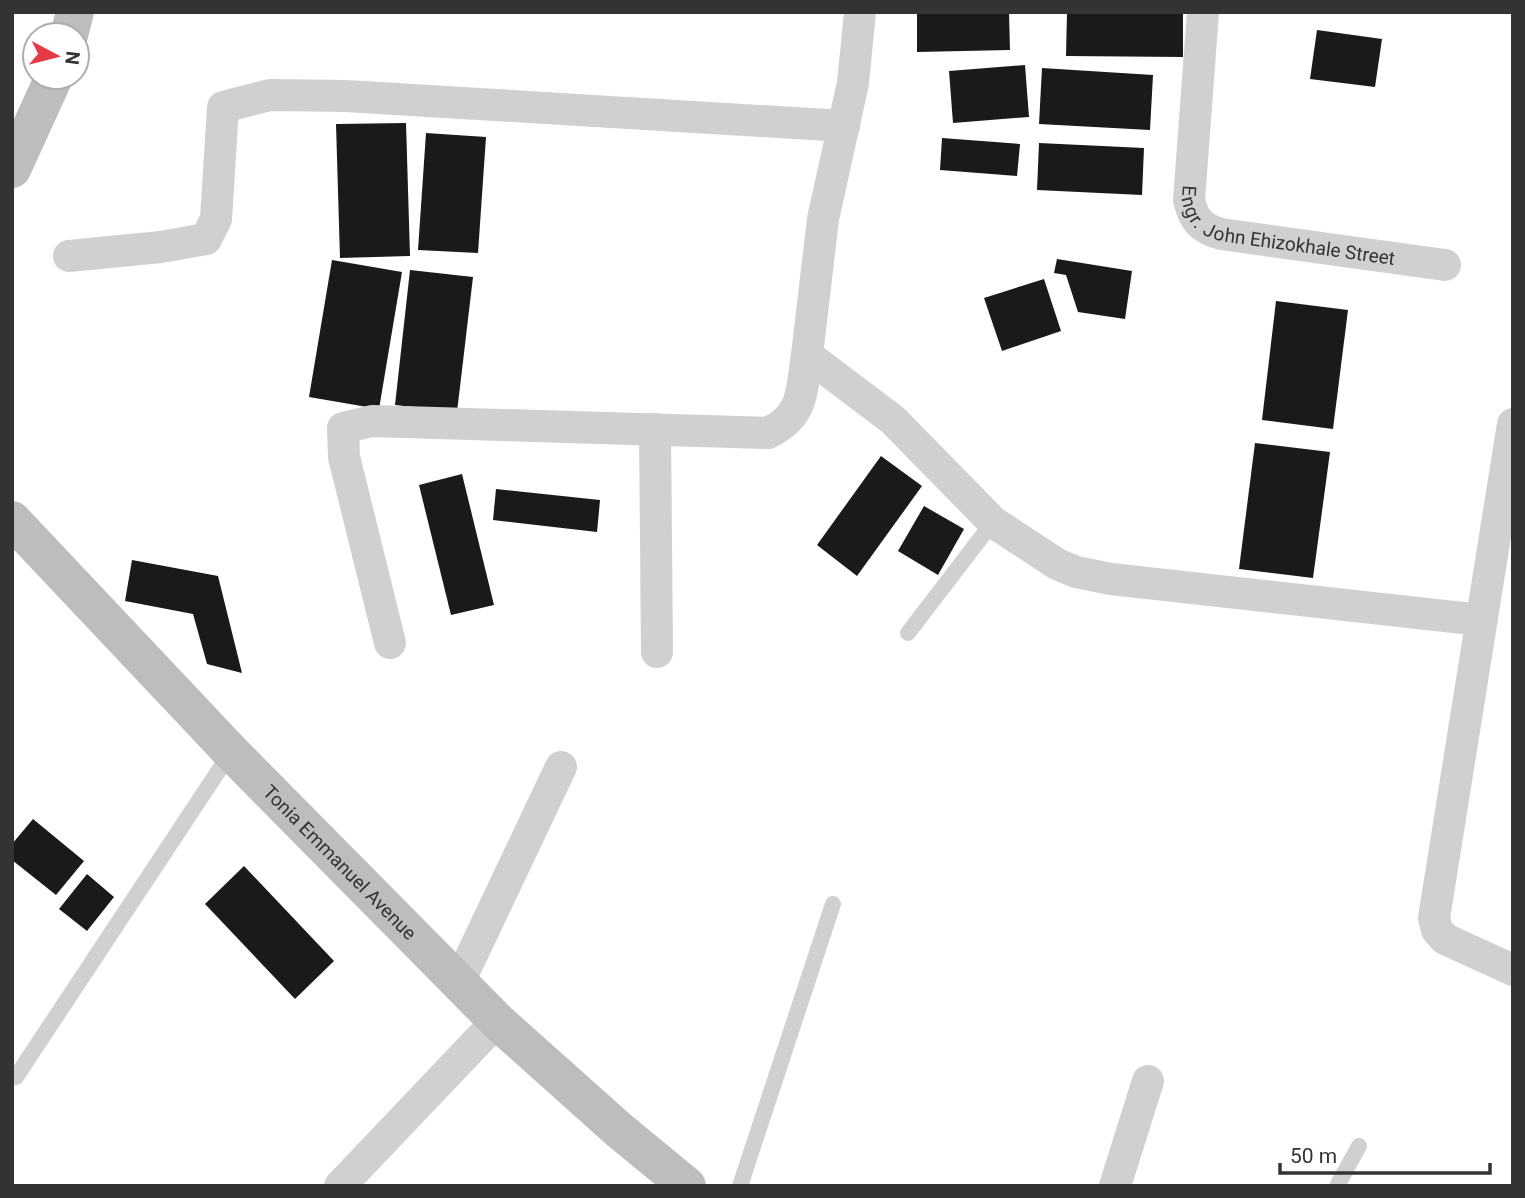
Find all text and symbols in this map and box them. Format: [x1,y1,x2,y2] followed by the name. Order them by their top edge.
[21,21,91,91] north arrow
[60,50,85,66] text: N
[1177,185,1397,269] street label: Engr. John Ehizokhale Street
[258,780,421,944] street label: Tonia Emmanuel Avenue
[1280,1132,1490,1176] scale bar
[1290,1144,1337,1168] text: 50 m

